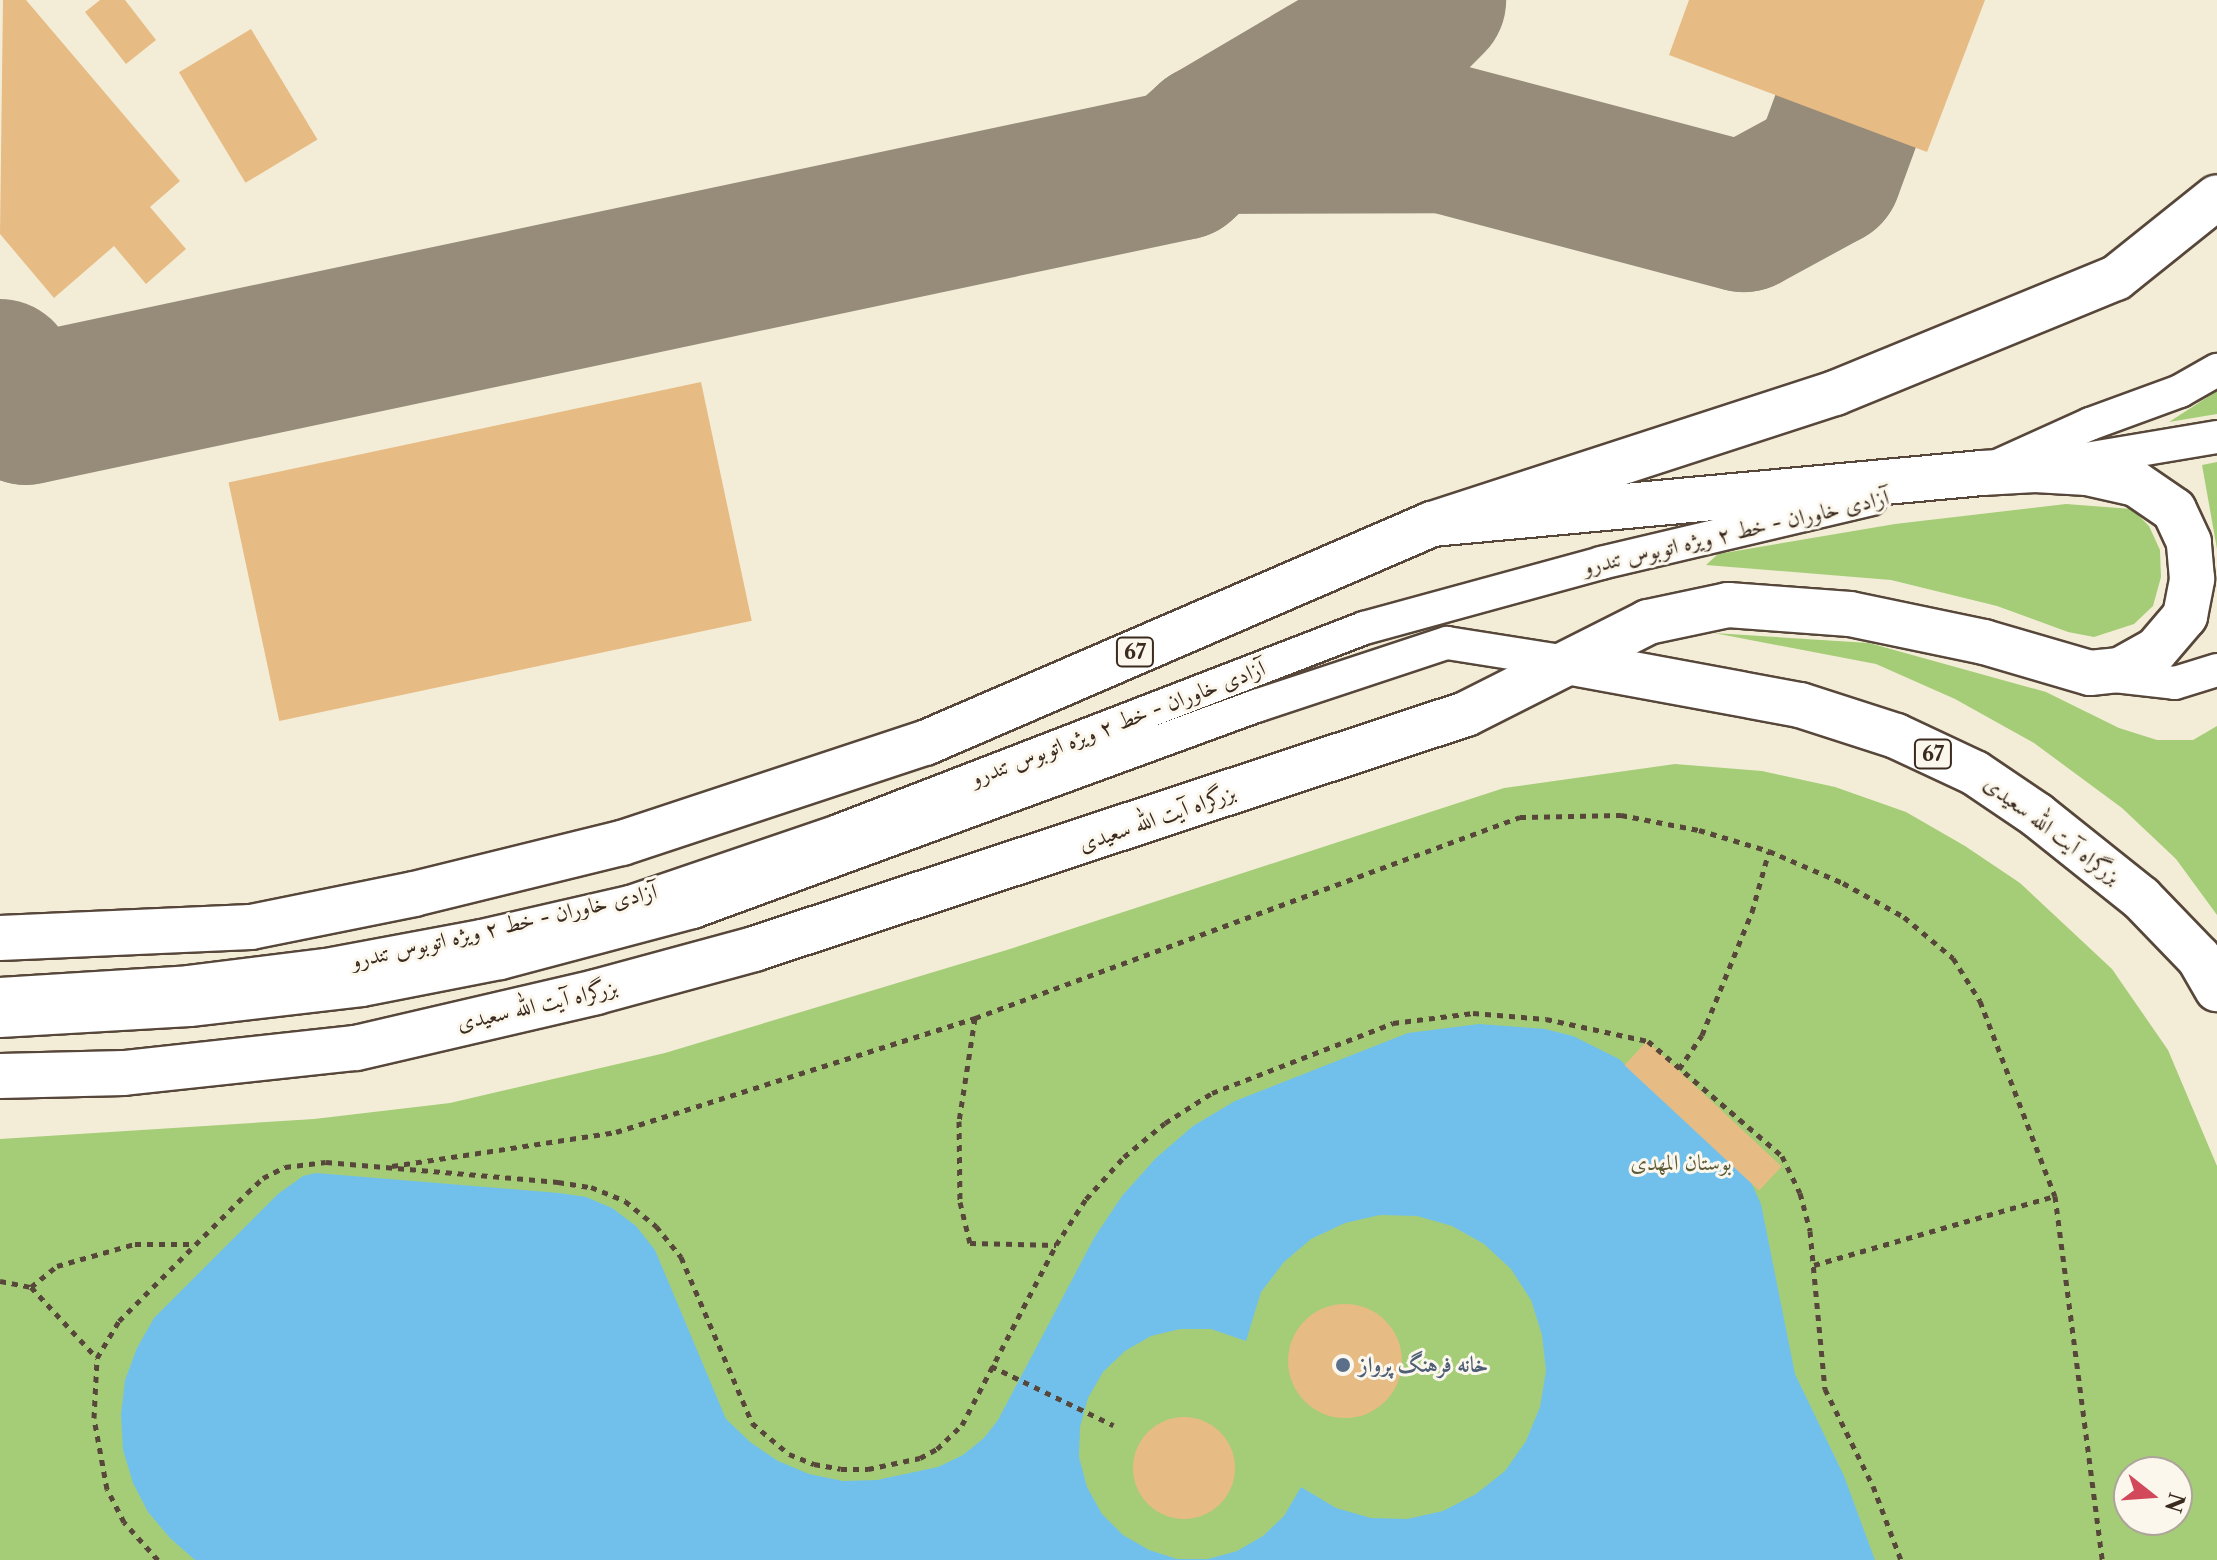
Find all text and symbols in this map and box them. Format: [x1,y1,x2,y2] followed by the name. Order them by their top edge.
[1581,484,1891,580] street label: آزادی خاوران - خط ۲ ویژه اتوبوس تندرو
[1115,636,1155,668] road number: 67
[967,655,1269,791] street label: آزادی خاوران - خط ۲ ویژه اتوبوس تندرو
[1913,738,1953,770] road number: 67
[1979,770,2125,890] street label: بزرگراه آیت الله سعیدی
[1075,779,1239,857] street label: بزرگراه آیت الله سعیدی
[349,878,659,974] street label: آزادی خاوران - خط ۲ ویژه اتوبوس تندرو
[454,974,620,1036] street label: بزرگراه آیت الله سعیدی
[1630,1150,1732,1176] park label: بوستان المهدی
[1359,1352,1488,1378] place label: خانه فرهنگ پرواز
[1334,1356,1352,1374] marker: خانه فرهنگ پرواز
[2113,1456,2193,1536] north arrow
[2159,1489,2190,1516] text: N

